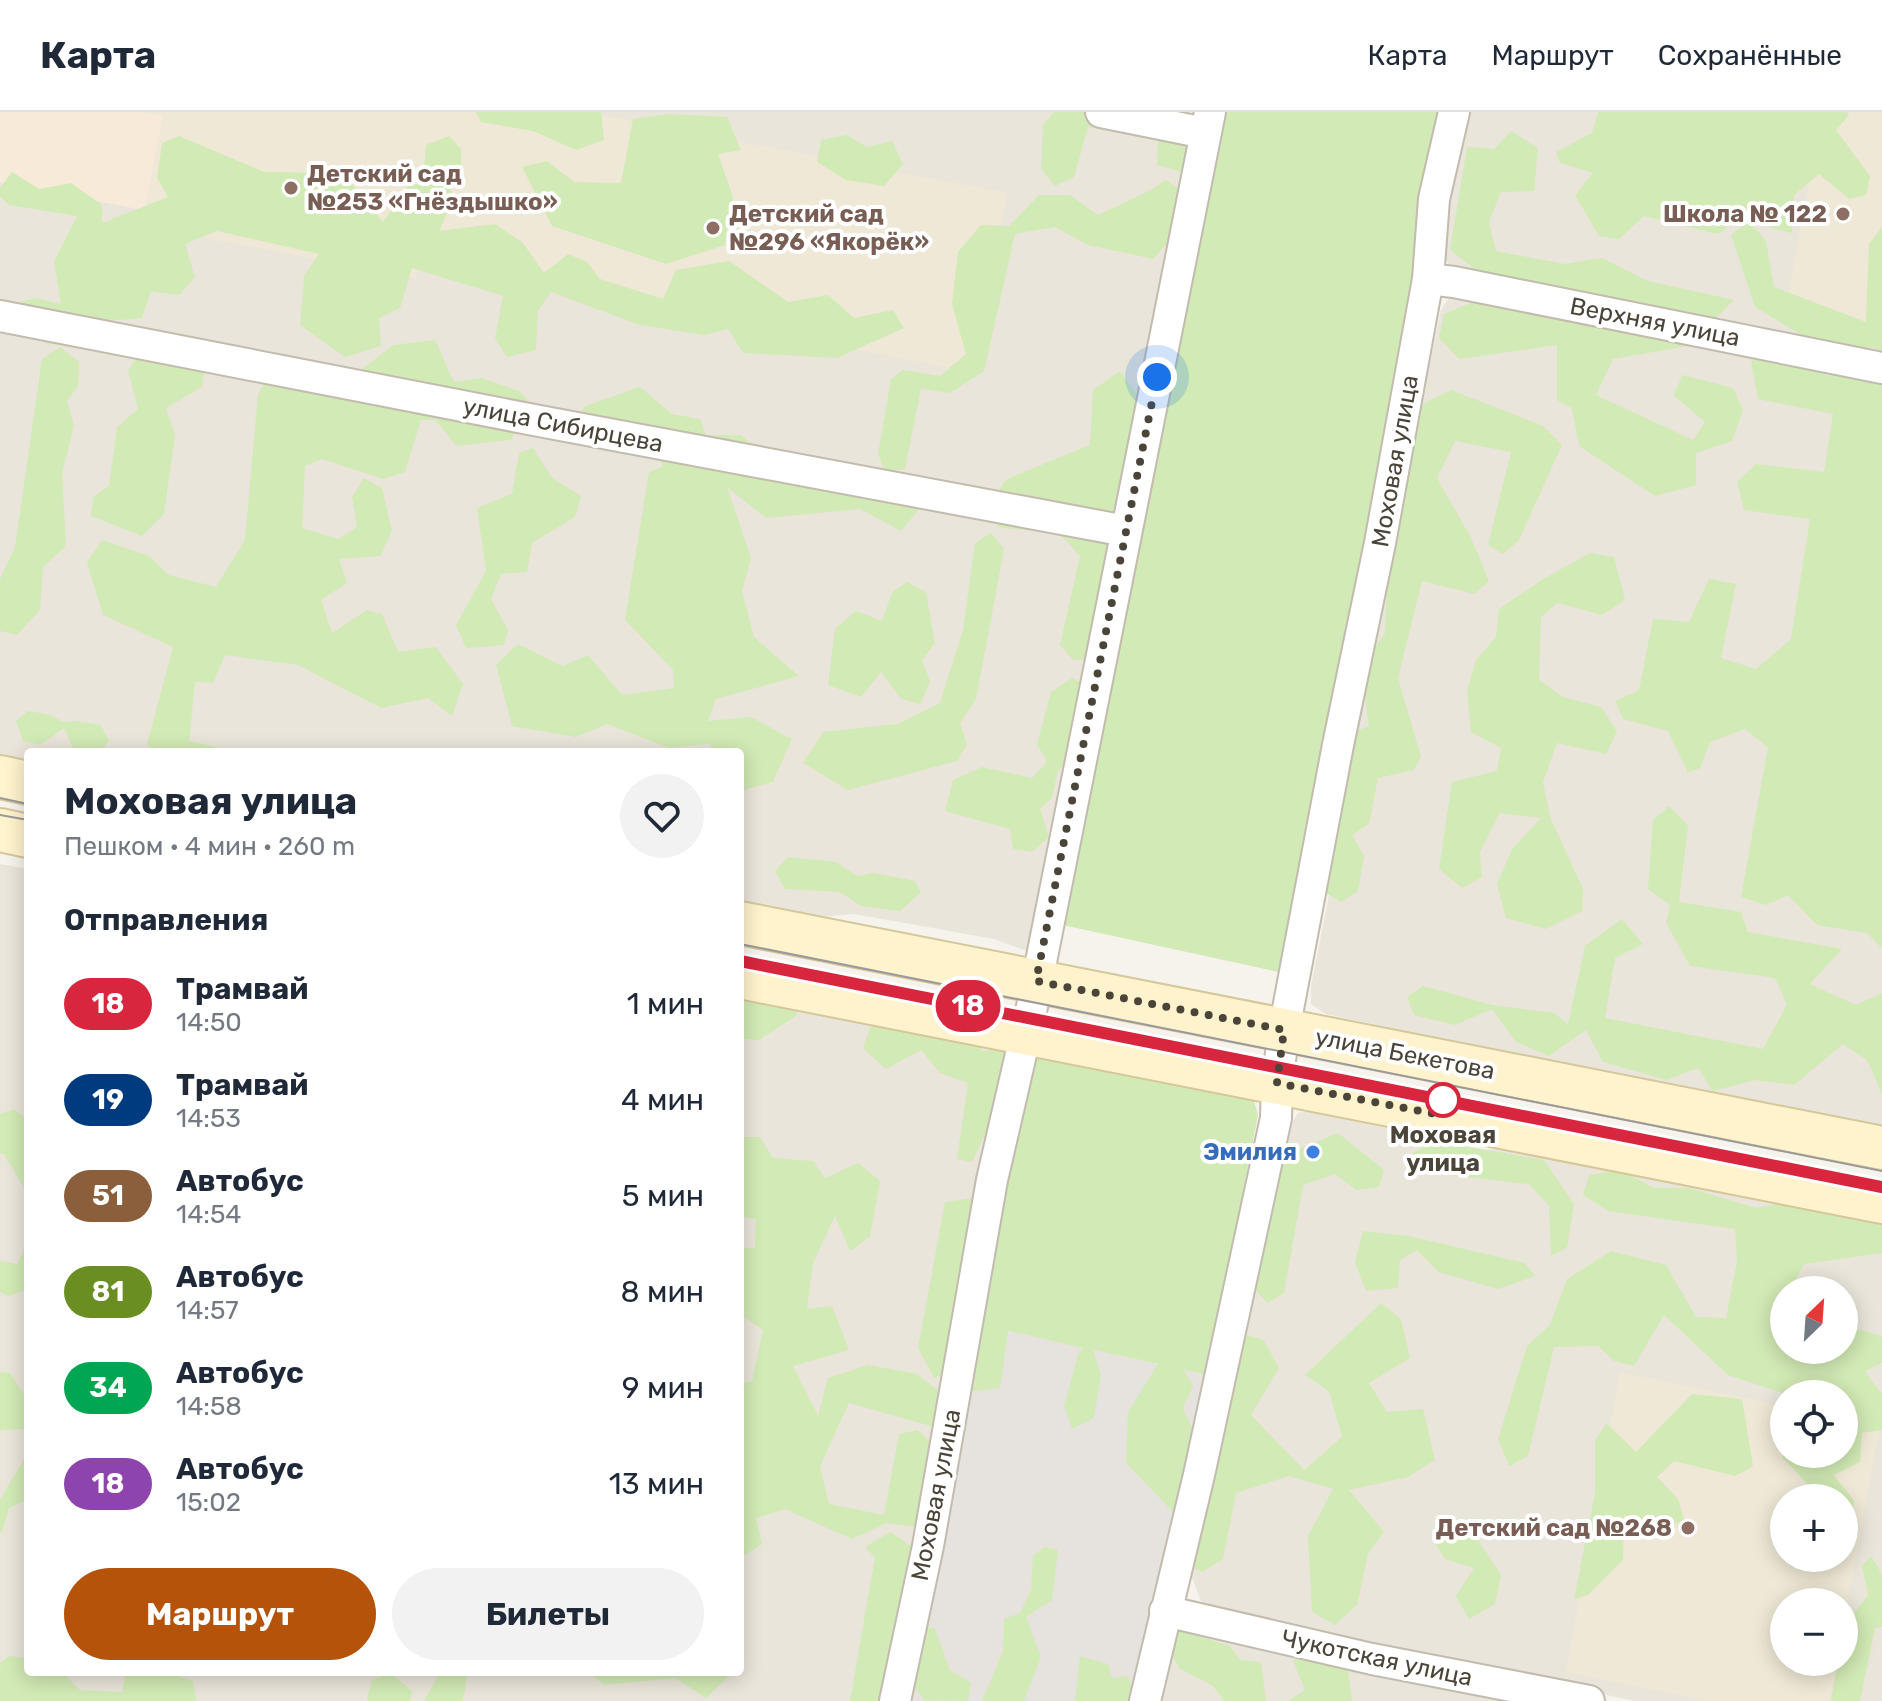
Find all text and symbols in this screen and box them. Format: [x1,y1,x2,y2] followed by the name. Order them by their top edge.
[40,32,156,78] text: Карта
[1368,39,1447,72] text: Карта
[1491,39,1614,72] text: Маршрут
[1658,39,1842,72] text: Сохранённые
[307,160,558,216] place label: Детский сад №253 «Гнёздышко»
[282,179,300,197] marker: Детский сад №253 «Гнёздышко»
[729,200,929,256] place label: Детский сад №296 «Якорёк»
[1663,200,1827,228] place label: Школа № 122
[1834,205,1852,223] marker: Школа № 122
[704,219,722,237] marker: Детский сад №296 «Якорёк»
[1568,292,1742,352] street label: Верхняя улица
[1137,357,1177,397] your location
[1366,373,1424,549] street label: Моховая улица
[461,392,665,458] street label: улица Сибирцева
[620,774,704,858] button: heart
[64,778,357,824] text: Моховая улица
[64,831,355,862] text: Пешком · 4 мин · 260 m
[64,902,268,938] text: Отправления
[176,971,308,1007] text: Трамвай
[932,980,1004,1032] line badge: 18
[627,986,704,1022] text: 1 мин
[92,987,124,1020] text: 18
[952,989,984,1022] text: 18
[176,1007,242,1038] text: 14:50
[1313,1023,1497,1085] street label: улица Бекетова
[176,1067,308,1103] text: Трамвай
[621,1082,704,1118] text: 4 мин
[92,1083,124,1116] text: 19
[1426,1083,1460,1117] marker: Моховая улица
[176,1103,241,1134] text: 14:53
[1390,1121,1496,1177] place label: Моховая улица
[1203,1138,1297,1166] place label: Эмилия
[1304,1143,1322,1161] marker: Эмилия
[176,1163,304,1199] text: Автобус
[622,1178,704,1214] text: 5 мин
[92,1179,124,1212] text: 51
[176,1199,242,1230] text: 14:54
[176,1259,304,1295] text: Автобус
[621,1274,704,1310] text: 8 мин
[92,1275,124,1308] text: 81
[1770,1276,1858,1364] north arrow
[1770,1276,1858,1676] map controls
[176,1295,239,1326] text: 14:57
[176,1355,304,1391] text: Автобус
[622,1370,704,1406] text: 9 мин
[89,1371,127,1404] text: 34
[1770,1380,1858,1468] button: locate
[176,1391,242,1422] text: 14:58
[906,1407,966,1583] street label: Моховая улица
[176,1451,304,1487] text: Автобус
[609,1466,704,1502] text: 13 мин
[92,1467,124,1500] text: 18
[1770,1484,1858,1572] button: +
[176,1487,241,1518] text: 15:02
[1435,1514,1672,1542] place label: Детский сад №268
[1679,1519,1697,1537] marker: Детский сад №268
[64,1568,376,1660] button: Маршрут
[392,1568,704,1660] button: Билеты
[1770,1588,1858,1676] button: −
[1279,1624,1475,1692] street label: Чукотская улица

